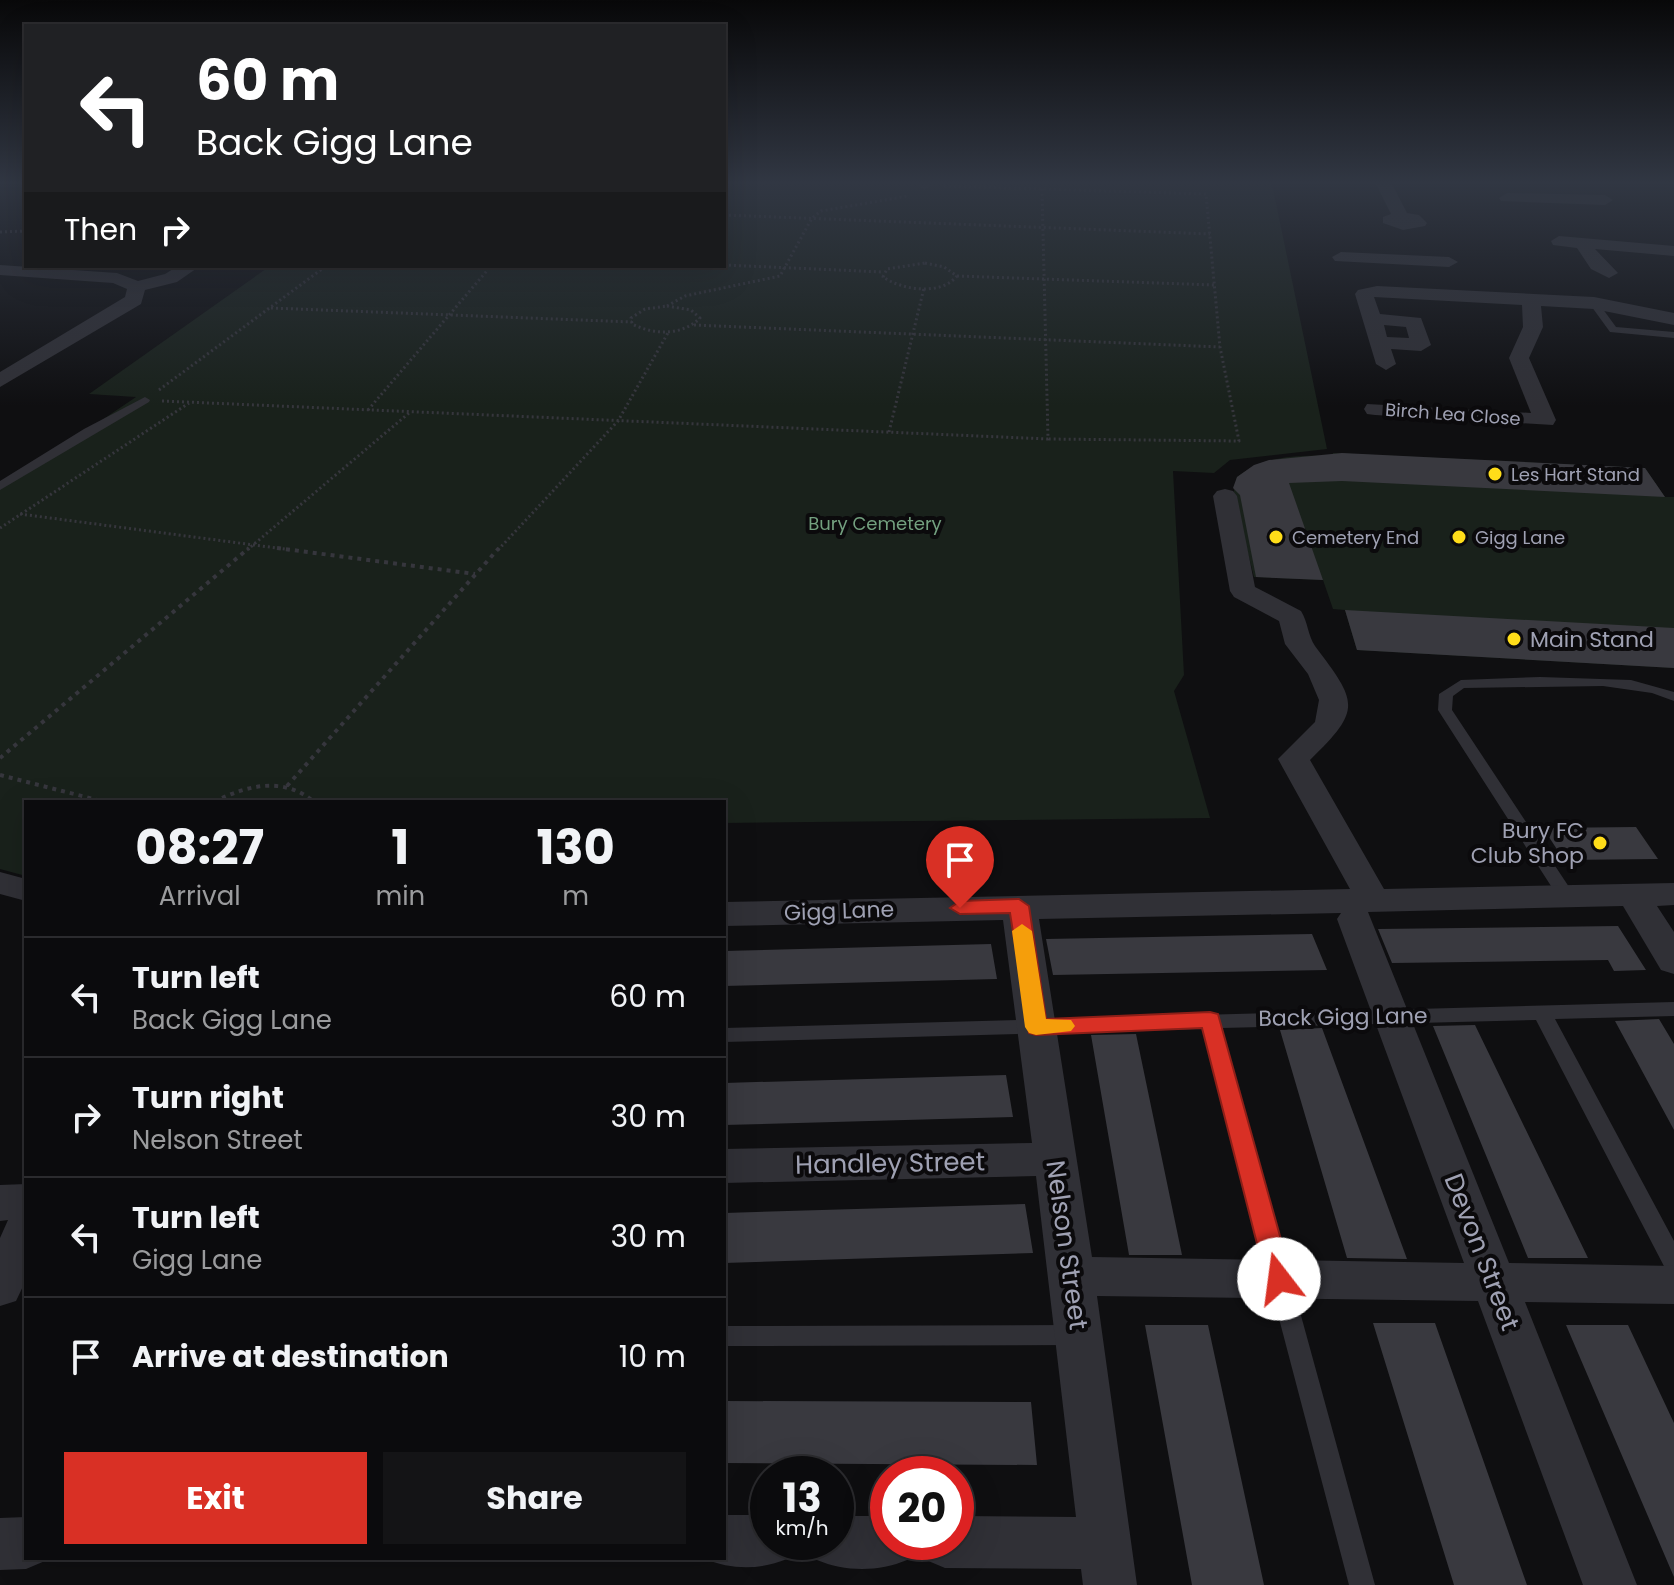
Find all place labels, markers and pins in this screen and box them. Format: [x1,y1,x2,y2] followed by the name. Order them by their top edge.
[1511,462,1640,487] place label: Les Hart Stand
[1486,465,1504,483] marker: Les Hart Stand
[1292,525,1419,550] place label: Cemetery End
[1475,525,1565,550] place label: Gigg Lane
[1267,528,1285,546] marker: Cemetery End
[1450,528,1468,546] marker: Gigg Lane
[1530,624,1654,655] place label: Main Stand
[1505,630,1523,648] marker: Main Stand
[1471,815,1584,871] place label: Bury FC Club Shop
[926,826,994,908] pin
[1591,834,1609,852] marker: Bury FC Club Shop

